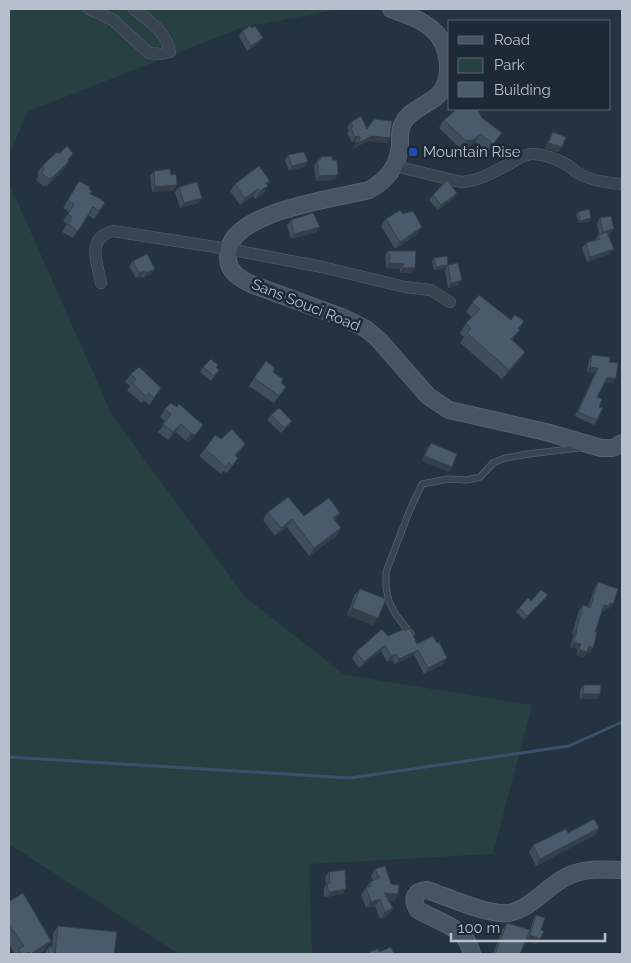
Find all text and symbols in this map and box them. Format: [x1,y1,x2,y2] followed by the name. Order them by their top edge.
[448,20,611,110] legend
[494,31,530,49] text: Road
[494,56,525,74] text: Park
[494,81,551,99] text: Building
[423,143,521,161] place label: Mountain Rise
[407,146,419,158] marker: Mountain Rise
[249,275,363,335] street label: Sans Souci Road
[451,910,605,942] scale bar
[458,919,500,937] text: 100 m

